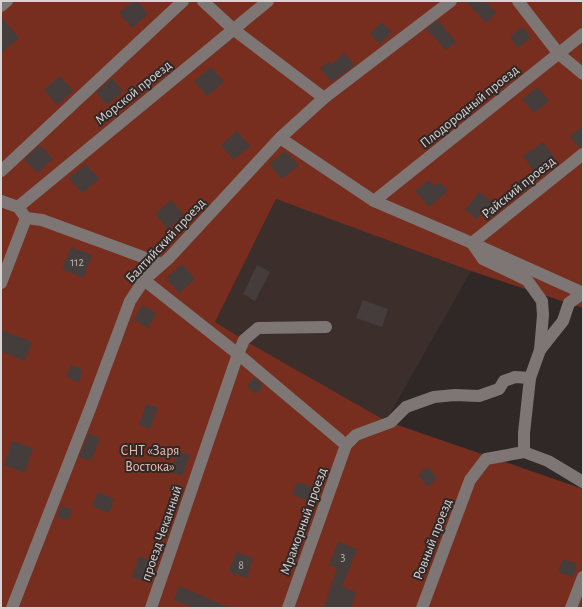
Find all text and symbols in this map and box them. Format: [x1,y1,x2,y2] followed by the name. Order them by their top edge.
[93,58,174,128] street label: Морской проезд
[418,63,522,151] street label: Плодородный проезд
[479,154,558,222] street label: Райский проезд
[123,196,208,286] street label: Балтийский проезд
[70,256,84,268] house number: 112
[121,444,179,474] park label: СНТ «Заря Востока»
[278,466,330,577] street label: Мраморный проезд
[139,484,185,583] street label: проезд Чеканный
[411,497,455,582] street label: Ровный проезд
[341,551,346,563] house number: 3
[238,559,244,571] house number: 8

